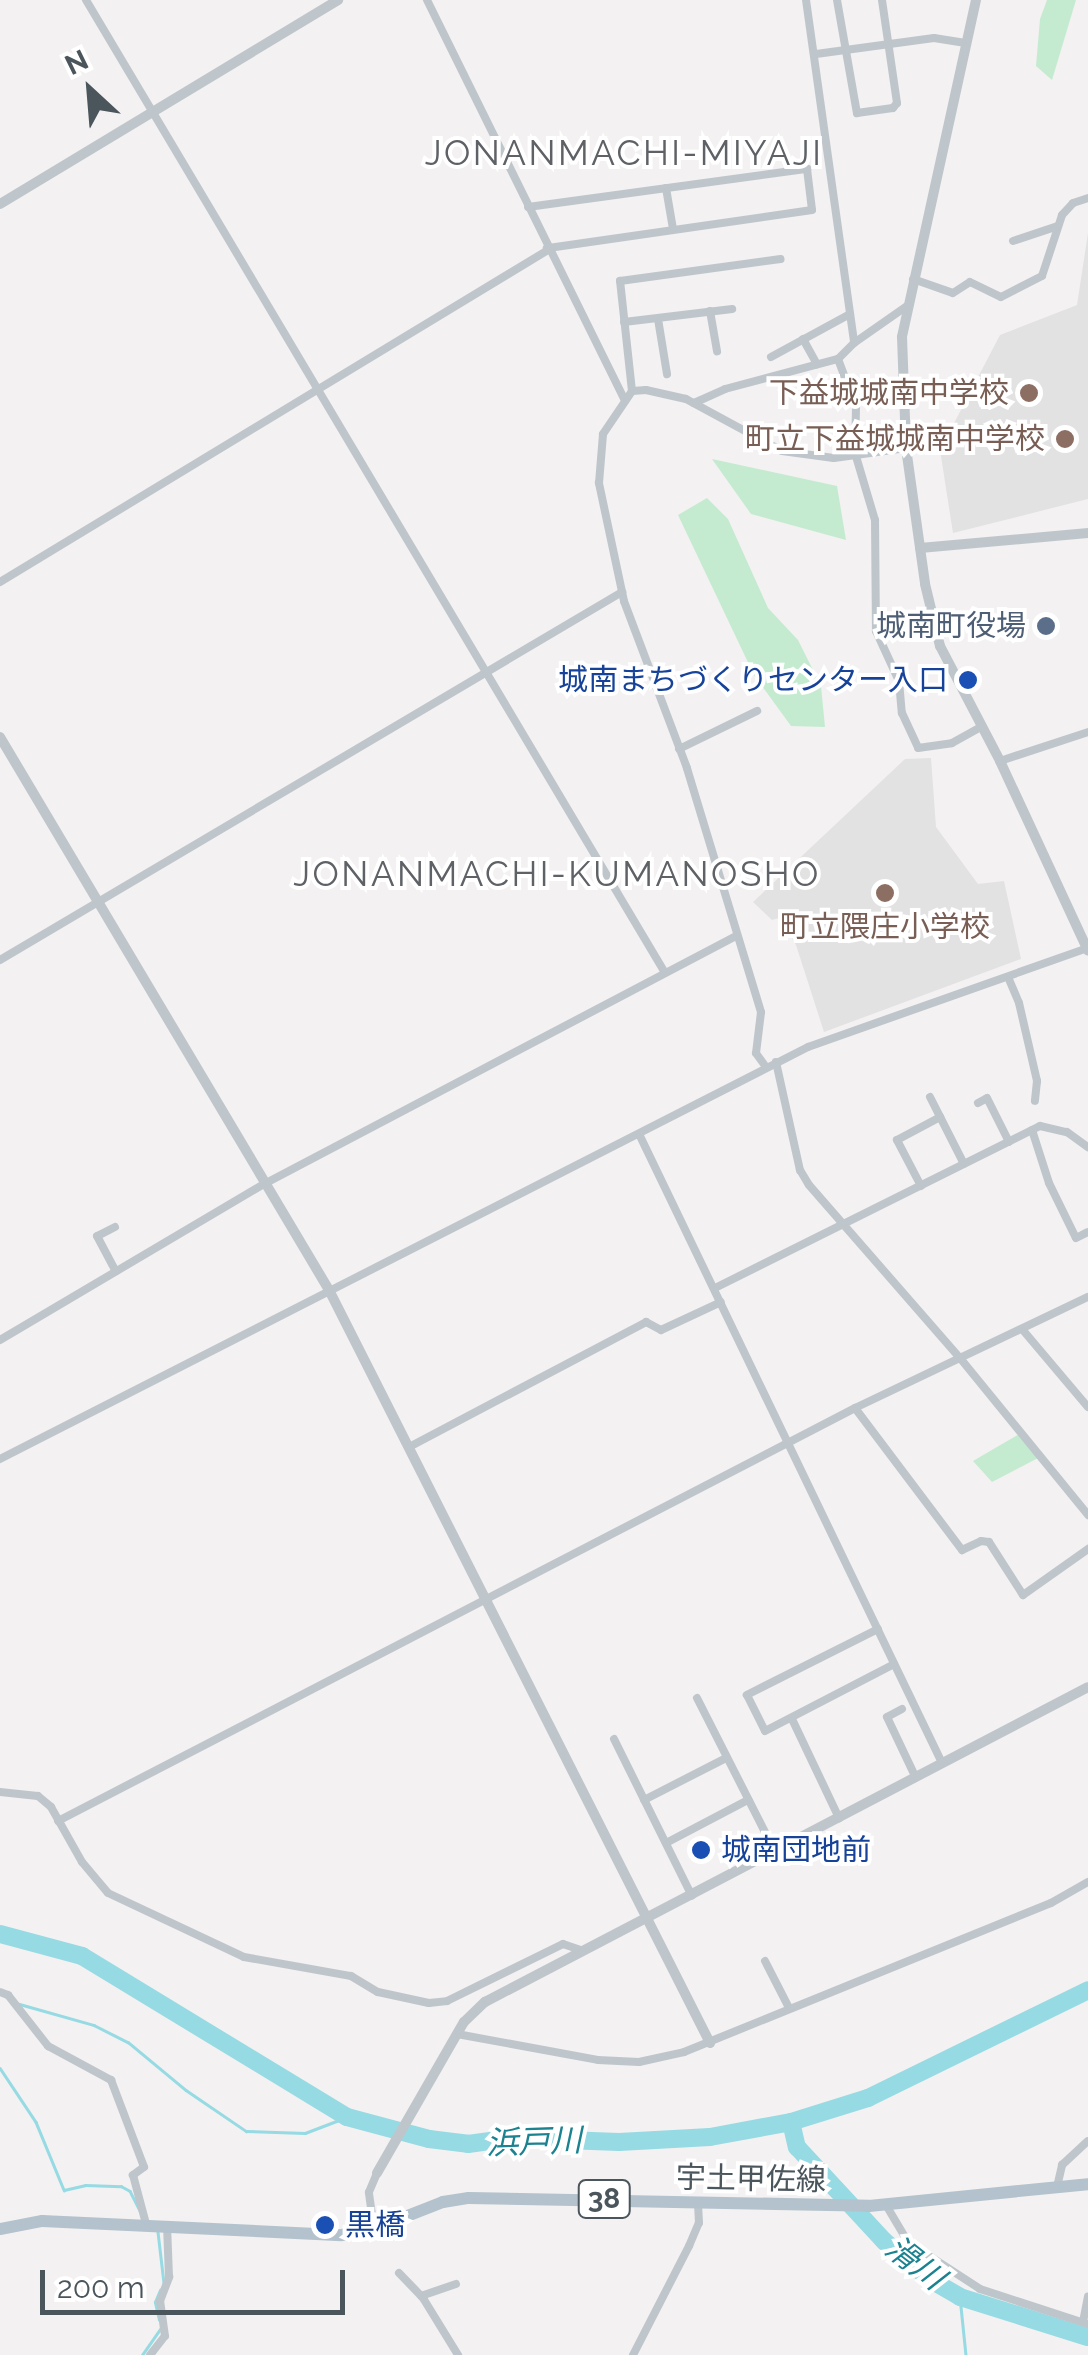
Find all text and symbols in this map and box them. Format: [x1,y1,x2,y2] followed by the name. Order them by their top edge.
[40,40,140,140] north arrow
[60,43,93,82] text: N
[425,132,823,174] district label: JONANMACHI-MIYAJI
[769,375,1009,411] place label: 下益城城南中学校
[1018,382,1040,404] marker: 下益城城南中学校
[745,421,1045,457] place label: 町立下益城城南中学校
[1054,428,1076,450] marker: 町立下益城城南中学校
[876,608,1026,644] place label: 城南町役場
[1035,615,1057,637] marker: 城南町役場
[558,662,948,698] place label: 城南まちづくりセンター入口
[957,669,979,691] marker: 城南まちづくりセンター入口
[293,853,821,895] district label: JONANMACHI-KUMANOSHO
[874,882,896,904] marker: 町立隈庄小学校
[780,909,990,945] place label: 町立隈庄小学校
[721,1832,871,1868] place label: 城南団地前
[690,1839,712,1861] marker: 城南団地前
[485,2121,583,2163] water label: 浜戸川
[676,2160,826,2198] street label: 宇土甲佐線
[576,2176,632,2222] road number: 38
[345,2207,405,2243] place label: 黒橋
[314,2214,336,2236] marker: 黒橋
[878,2228,952,2298] water label: 滑川
[45,2250,350,2312] scale bar
[57,2270,145,2305] text: 200 m

